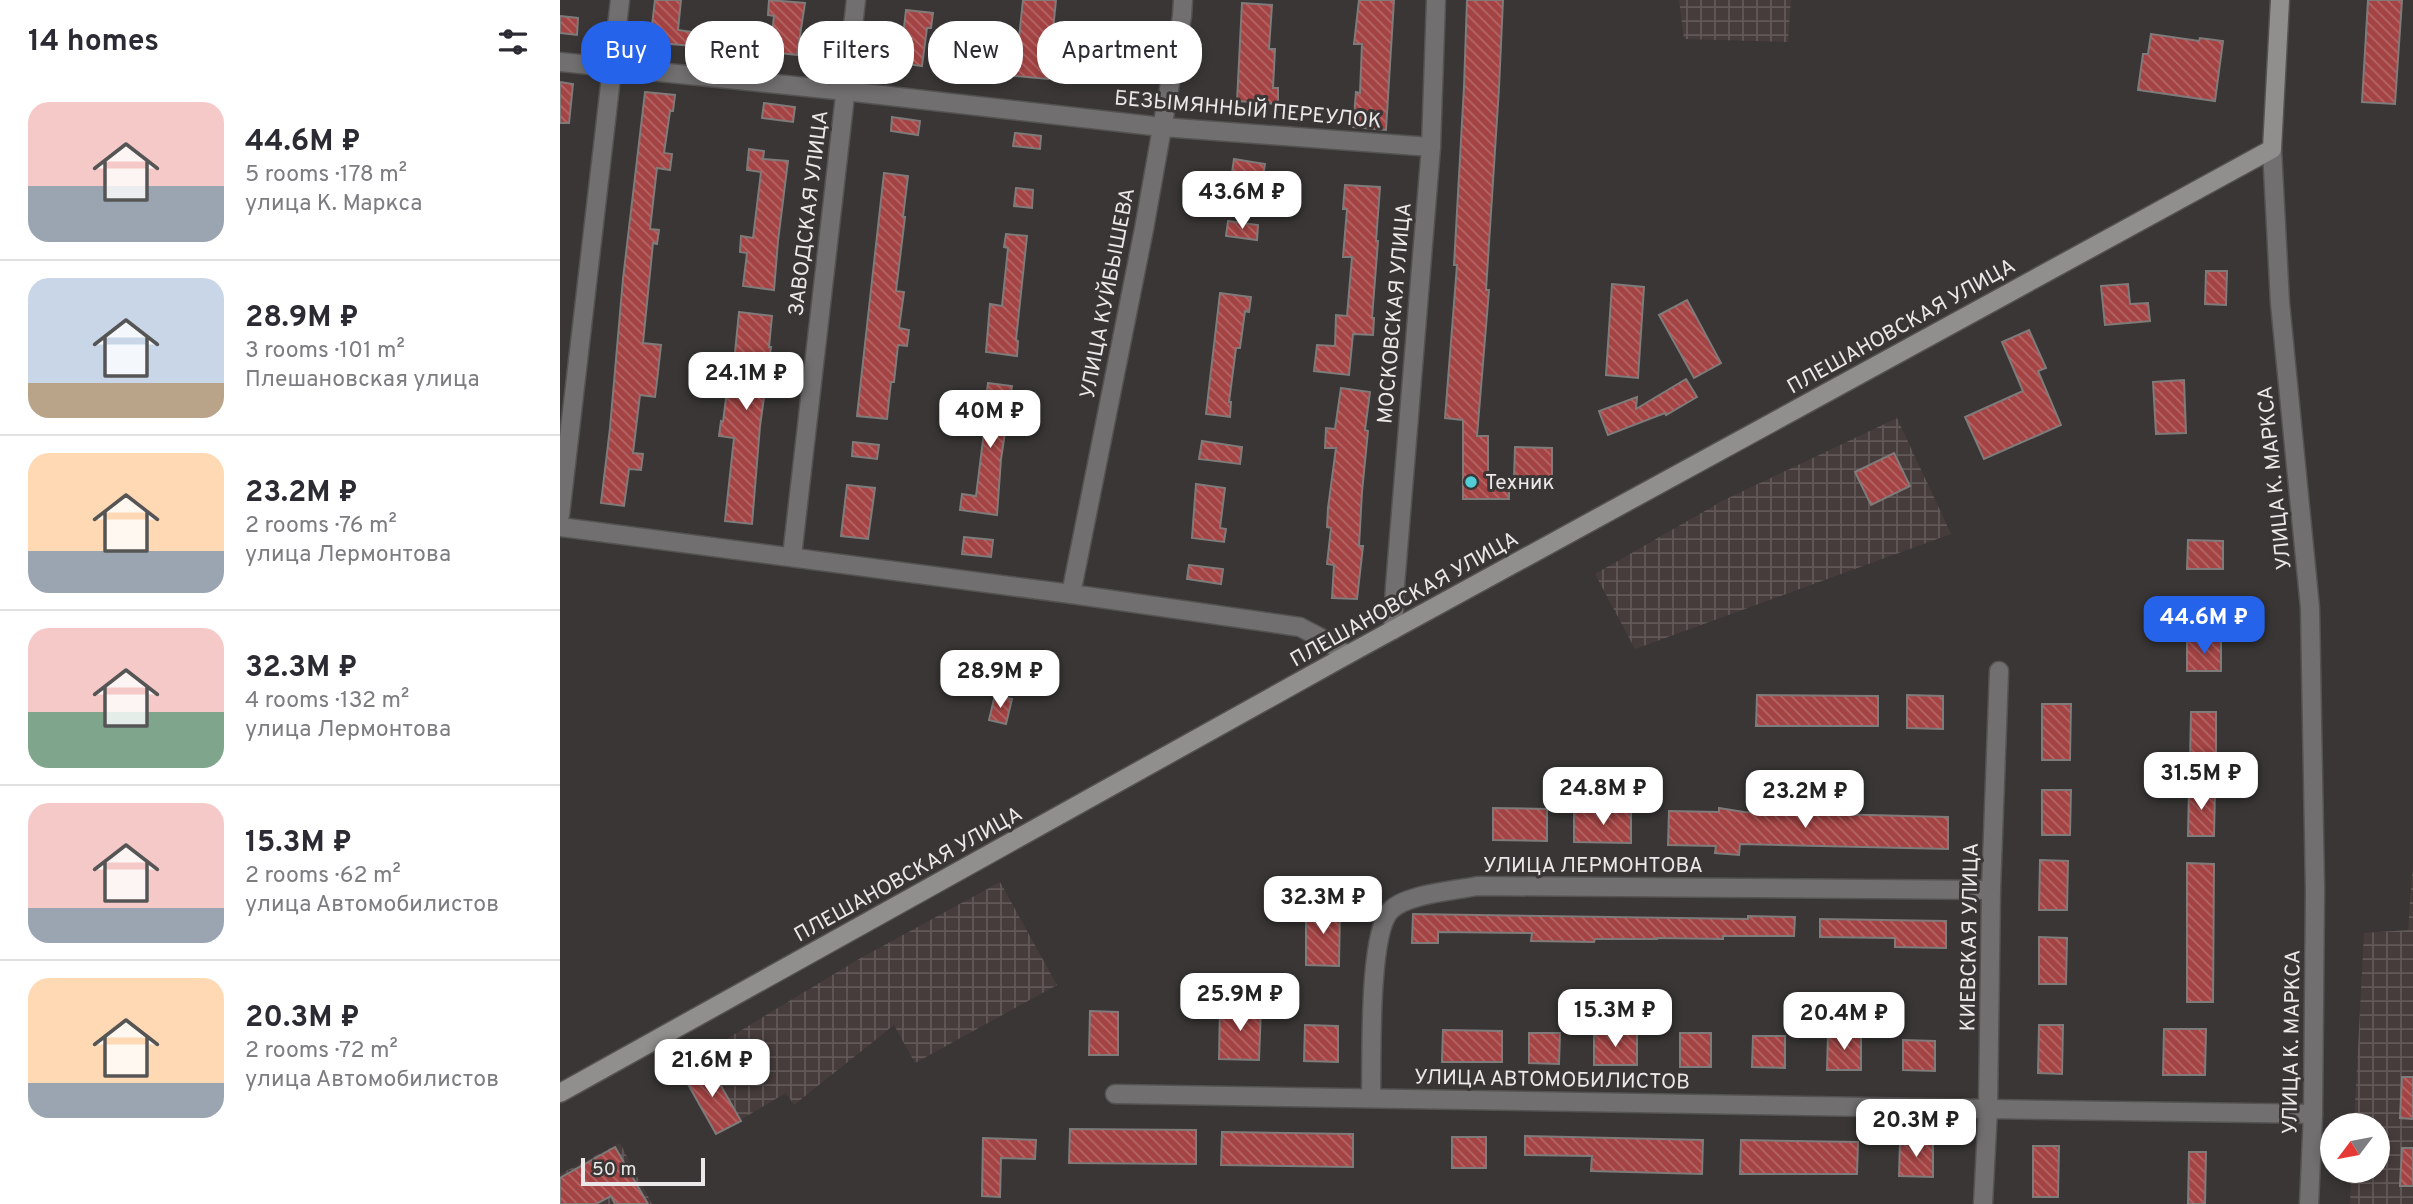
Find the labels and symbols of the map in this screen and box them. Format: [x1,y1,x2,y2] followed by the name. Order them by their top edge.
[1113,84,1383,136] street label: БЕЗЫМЯННЫЙ ПЕРЕУЛОК
[783,109,836,318] street label: ЗАВОДСКАЯ УЛИЦА
[1177,172,1307,231] pin: 43.6M ₽
[1074,185,1142,401] street label: УЛИЦА КУЙБЫШЕВА
[1372,201,1419,425] street label: МОСКОВСКАЯ УЛИЦА
[1783,253,2021,401] street label: ПЛЕШАНОВСКАЯ УЛИЦА
[681,352,811,412] pin: 24.1M ₽
[2252,384,2299,571] street label: УЛИЦА К. МАРКСА
[941,391,1039,450] pin: 40M ₽
[1485,470,1554,497] place label: Техник
[1463,474,1479,490] marker: Техник
[1286,526,1524,674] street label: ПЛЕШАНОВСКАЯ УЛИЦА
[2139,596,2269,656] pin: 44.6M ₽
[935,650,1065,710] pin: 28.9M ₽
[2136,752,2266,812] pin: 31.5M ₽
[1538,768,1668,827] pin: 24.8M ₽
[1740,770,1870,830] pin: 23.2M ₽
[790,801,1028,949] street label: ПЛЕШАНОВСКАЯ УЛИЦА
[1955,842,1986,1032] street label: КИЕВСКАЯ УЛИЦА
[1483,853,1703,880] street label: УЛИЦА ЛЕРМОНТОВА
[1258,876,1388,936] pin: 32.3M ₽
[2277,949,2308,1135] street label: УЛИЦА К. МАРКСА
[1175,974,1305,1033] pin: 25.9M ₽
[1550,990,1680,1049] pin: 15.3M ₽
[1779,992,1909,1052] pin: 20.4M ₽
[647,1040,777,1099] pin: 21.6M ₽
[1414,1065,1690,1096] street label: УЛИЦА АВТОМОБИЛИСТОВ
[1851,1100,1981,1159] pin: 20.3M ₽
[2320,1113,2390,1183] north arrow
[581,1155,705,1187] scale bar

